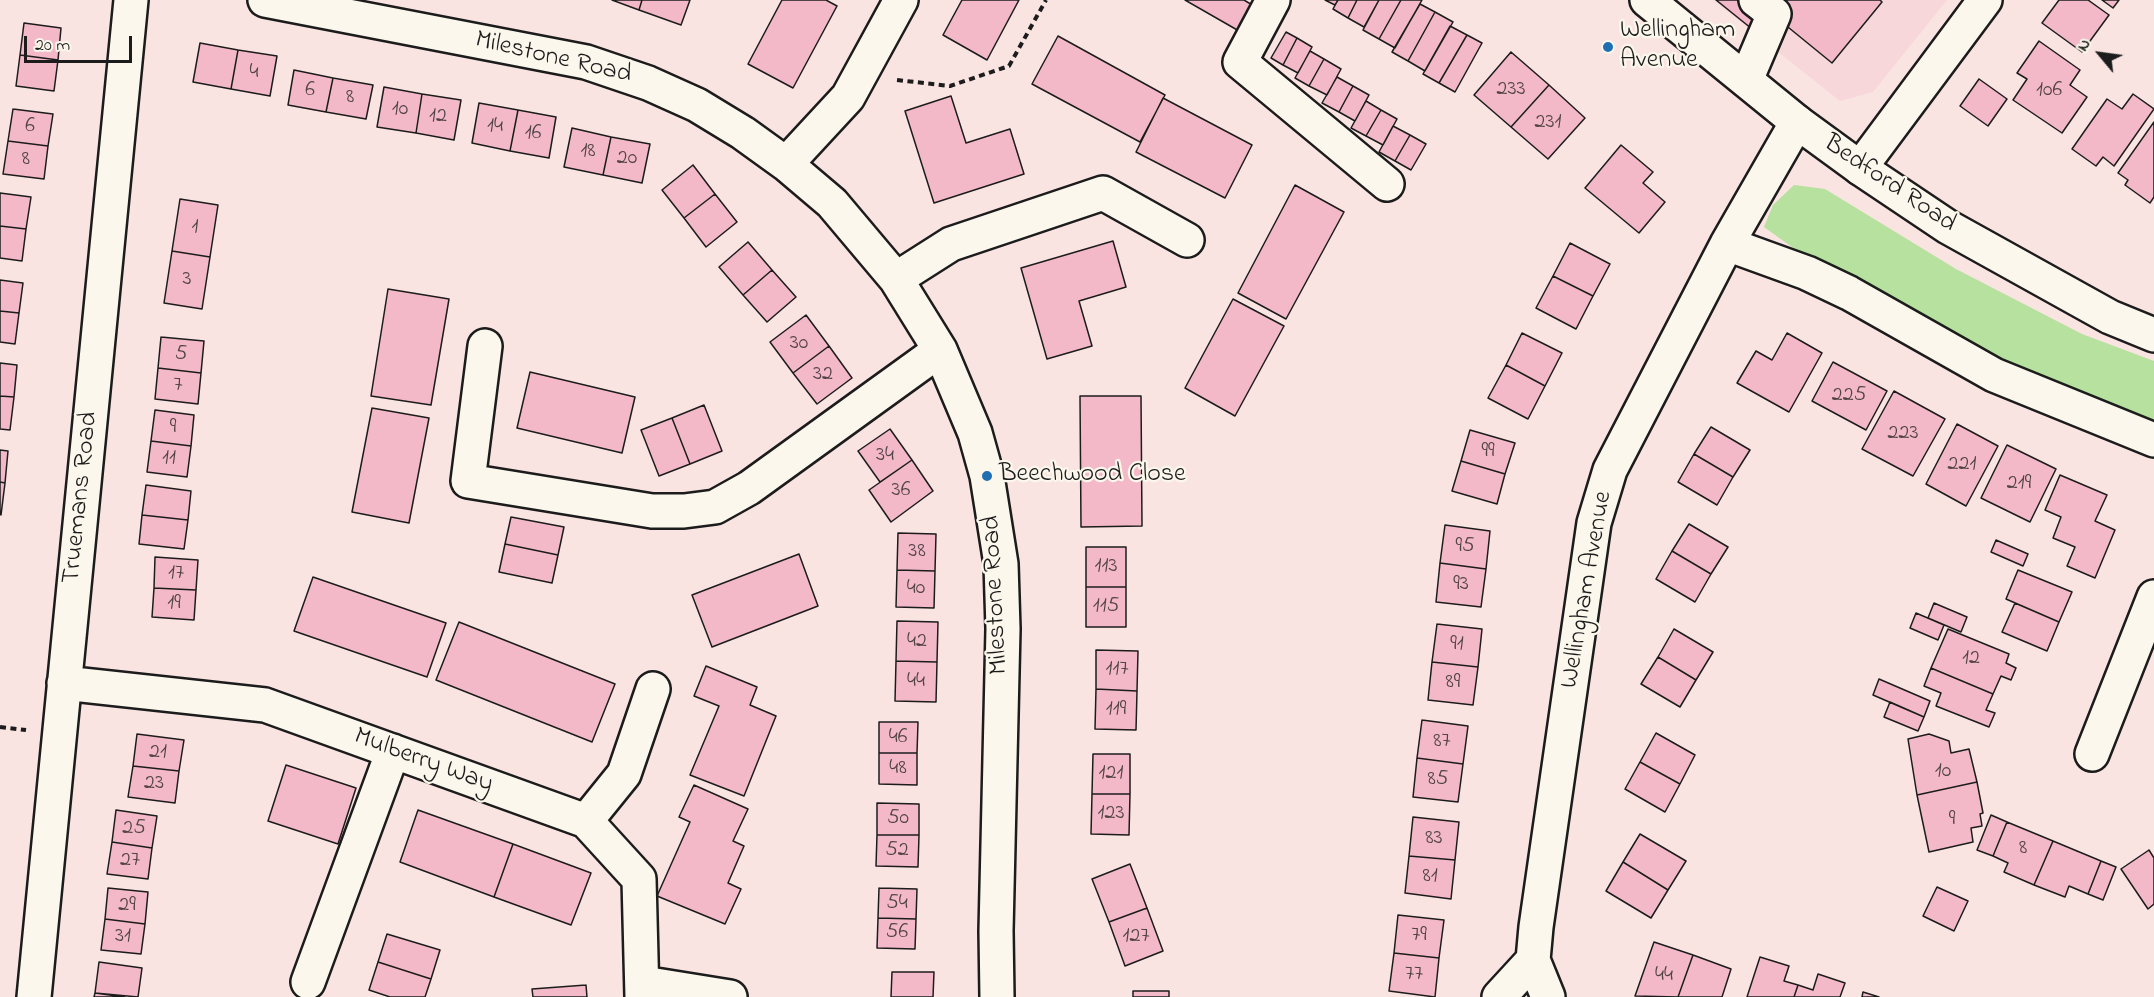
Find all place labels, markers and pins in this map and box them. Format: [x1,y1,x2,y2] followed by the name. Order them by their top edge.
[1620,16,1735,77] place label: Wellingham Avenue
[1601,40,1615,54] marker: Wellingham Avenue
[999,460,1186,492] place label: Beechwood Close
[980,469,994,483] marker: Beechwood Close

